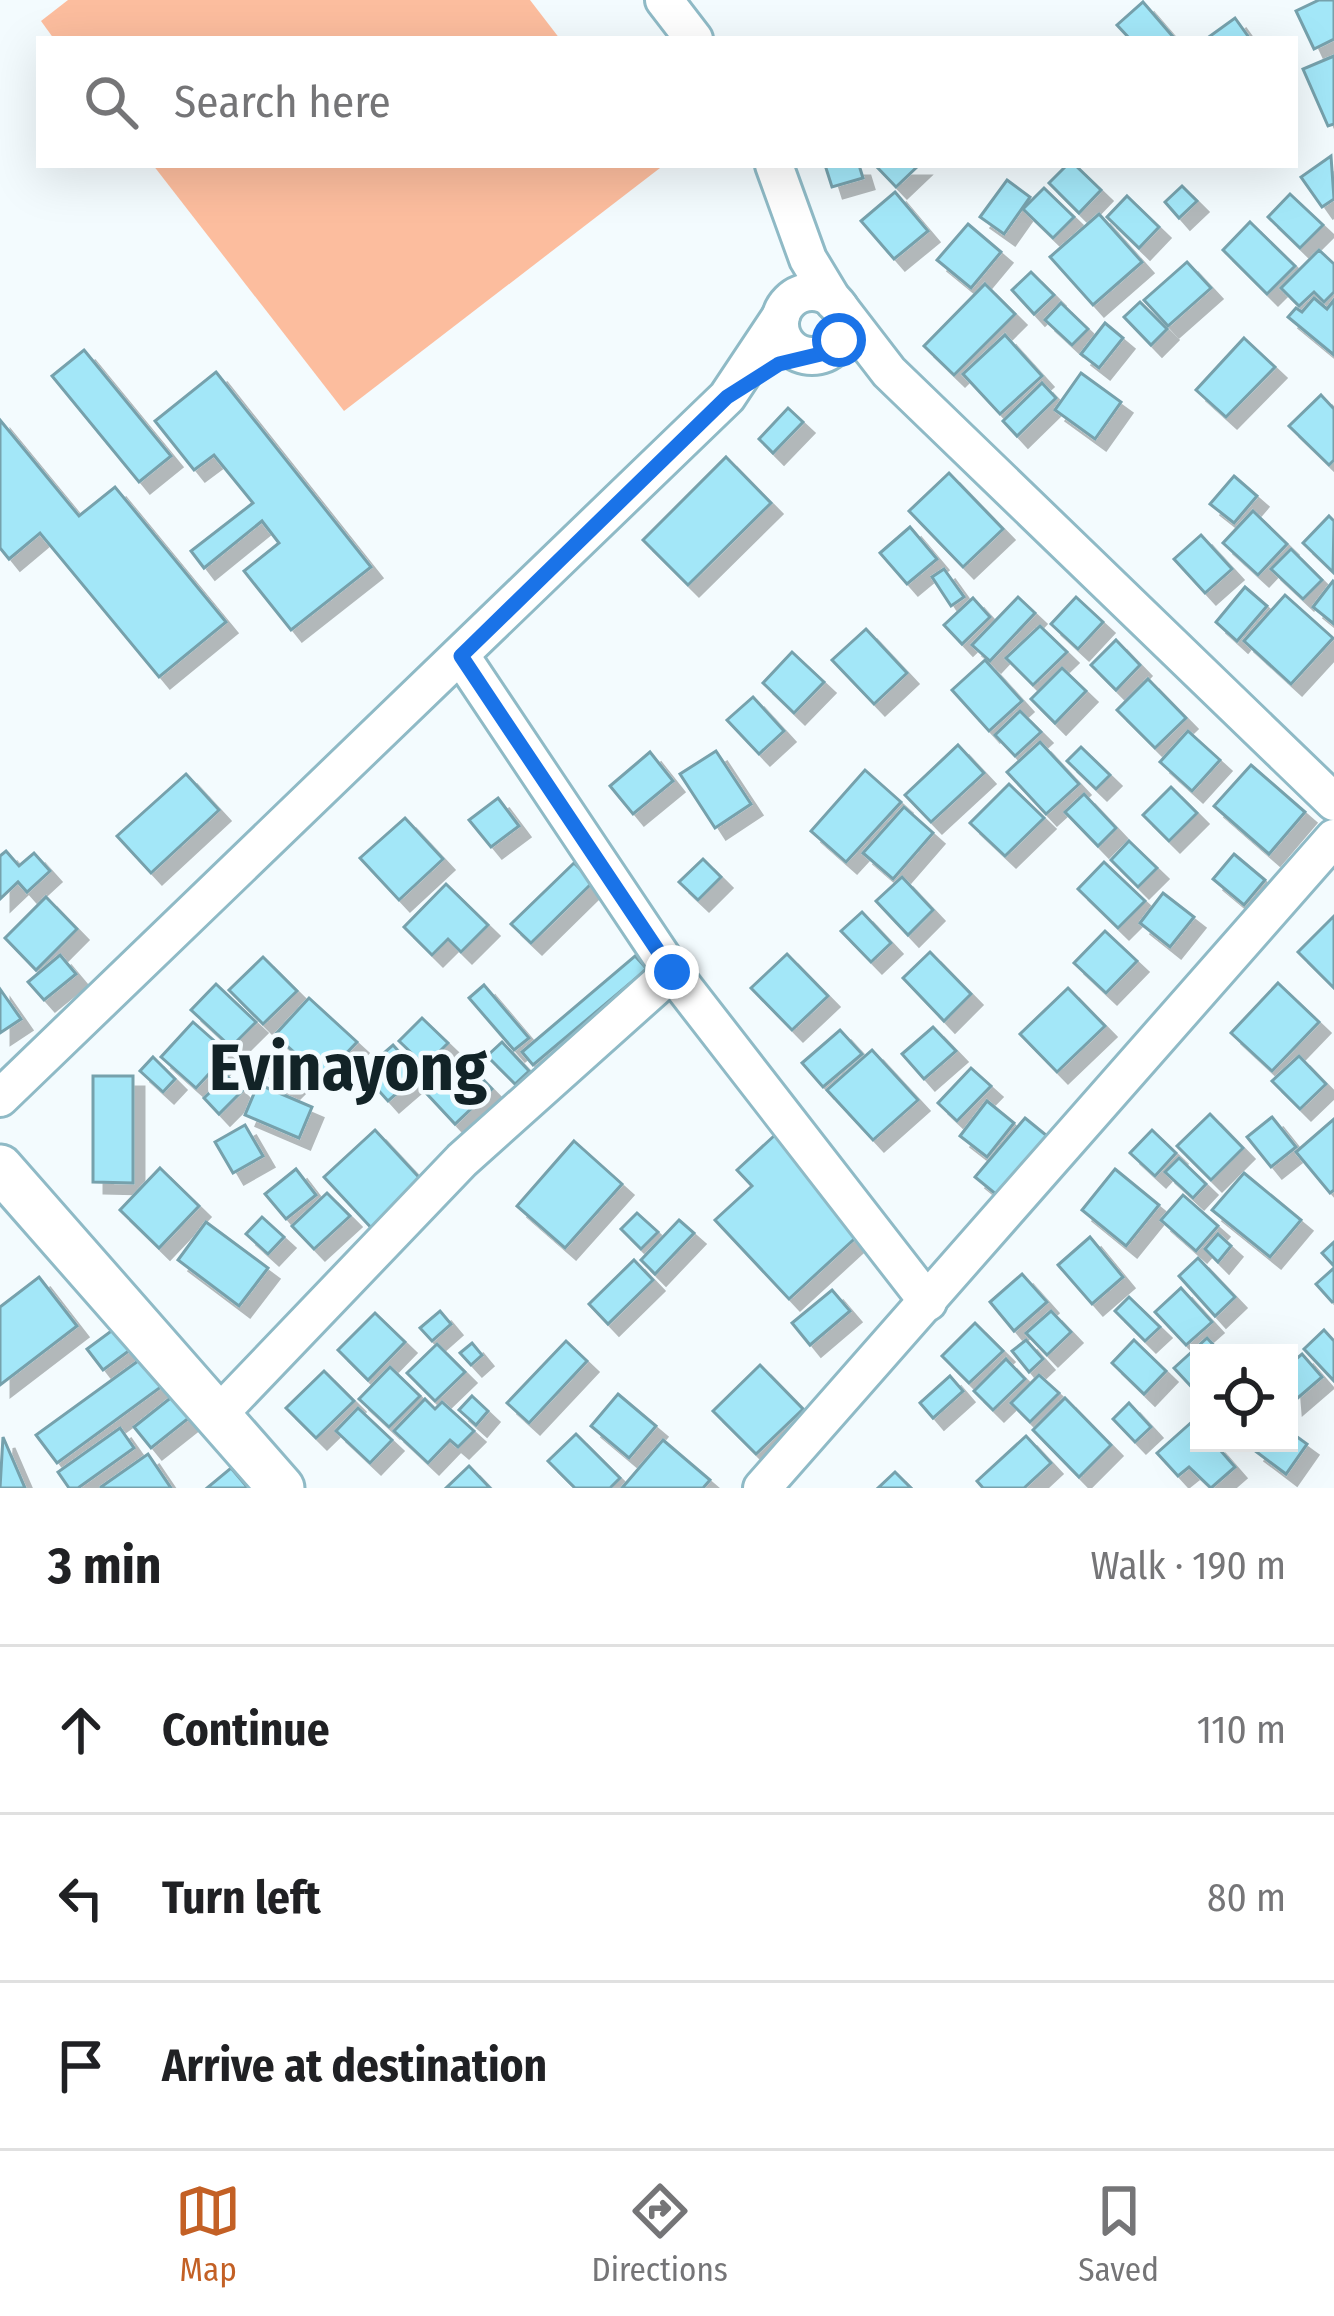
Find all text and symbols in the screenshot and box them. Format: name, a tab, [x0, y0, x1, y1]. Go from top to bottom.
search box	[36, 36, 1298, 168]
icon: search	[78, 69, 144, 135]
text: Search here	[174, 75, 391, 129]
route start	[812, 313, 866, 367]
route end	[645, 945, 699, 999]
district label: Evinayong	[209, 1028, 487, 1107]
map controls	[1190, 1344, 1298, 1452]
button: locate	[1190, 1344, 1298, 1452]
text: 3 min	[48, 1535, 162, 1597]
text: Walk · 190 m	[1091, 1543, 1286, 1589]
icon: ahead	[48, 1697, 114, 1763]
text: Continue	[162, 1703, 330, 1757]
text: 110 m	[1197, 1707, 1286, 1753]
icon: left	[48, 1865, 114, 1931]
text: Turn left	[162, 1871, 321, 1925]
text: 80 m	[1207, 1875, 1286, 1921]
icon: arrive	[48, 2033, 114, 2099]
text: Arrive at destination	[162, 2039, 547, 2093]
tab: Map	[175, 2178, 241, 2290]
tab: Directions	[591, 2178, 728, 2290]
tab: Saved	[1078, 2178, 1159, 2290]

